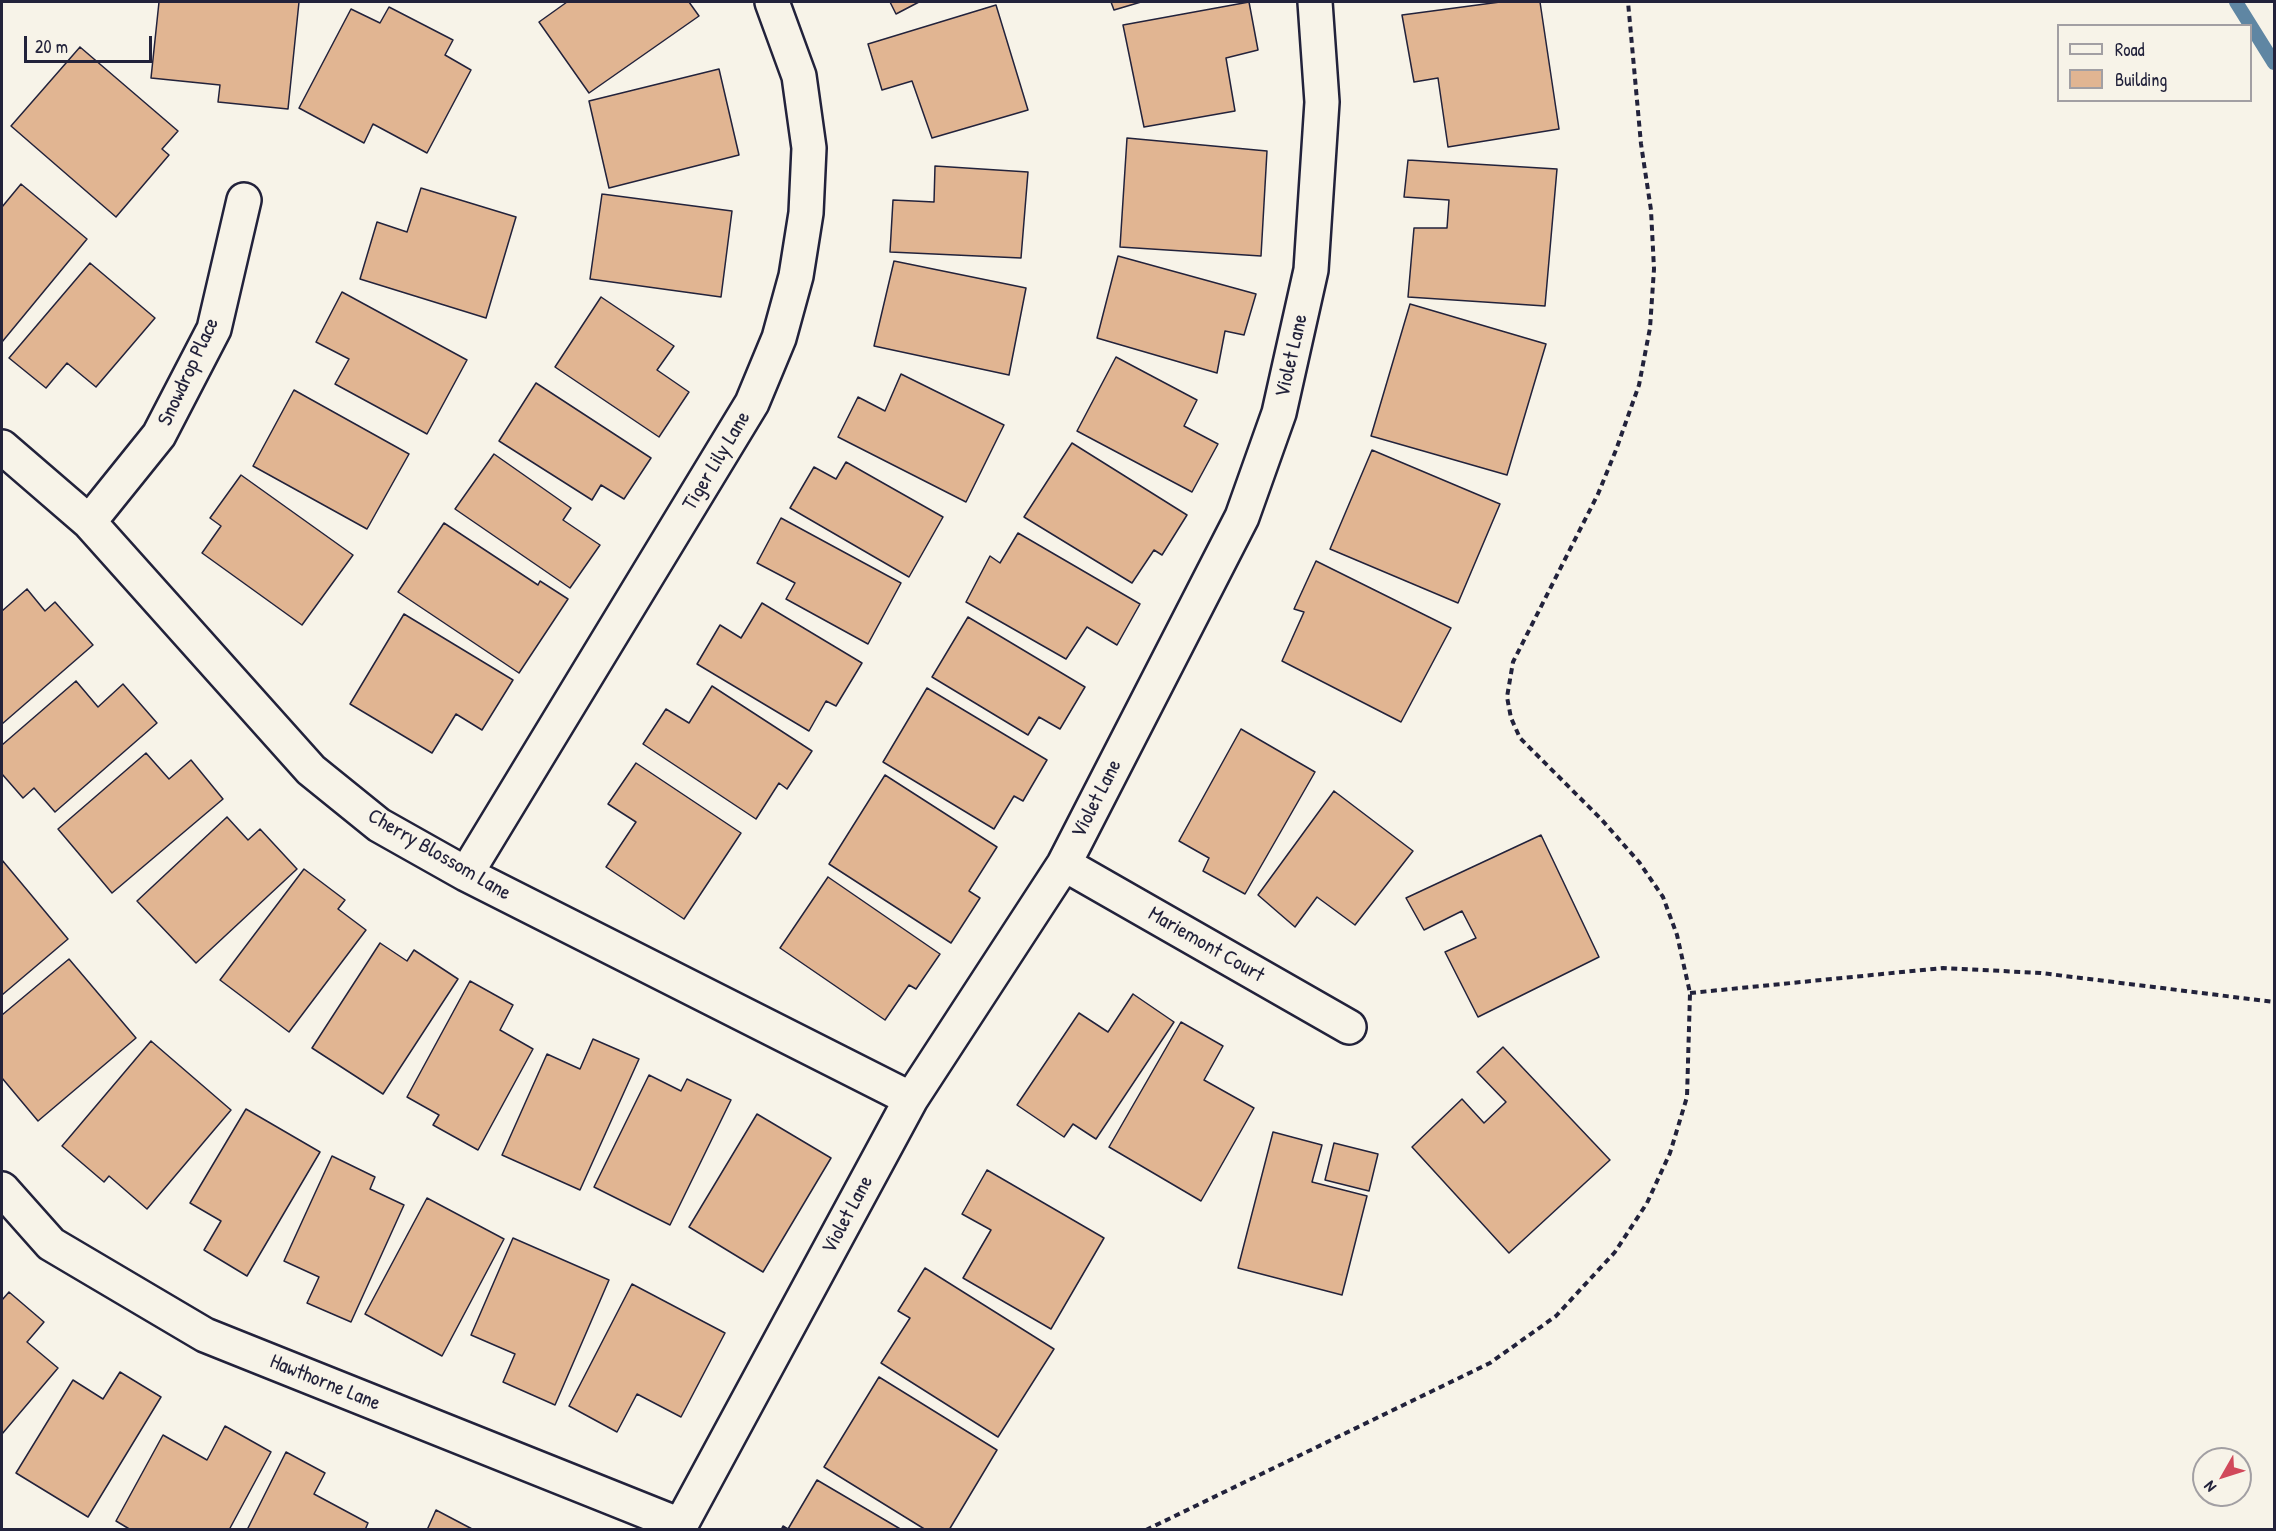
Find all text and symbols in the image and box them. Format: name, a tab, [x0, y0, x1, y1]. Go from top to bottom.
scale bar	[27, 24, 154, 62]
legend	[2057, 24, 2252, 102]
text: 20 m	[35, 34, 68, 59]
text: Road	[2115, 37, 2145, 62]
text: Building	[2115, 67, 2167, 92]
street label: Violet Lane	[1270, 312, 1314, 400]
street label: Snowdrop Place	[153, 314, 225, 430]
street label: Tiger Lily Lane	[678, 407, 756, 515]
street label: Violet Lane	[1067, 755, 1127, 843]
street label: Cherry Blossom Lane	[363, 804, 515, 906]
street label: Mariemont Court	[1143, 902, 1269, 988]
street label: Violet Lane	[817, 1172, 879, 1258]
street label: Hawthorne Lane	[266, 1349, 384, 1417]
north arrow	[2192, 1447, 2252, 1507]
text: N	[2198, 1477, 2221, 1497]

